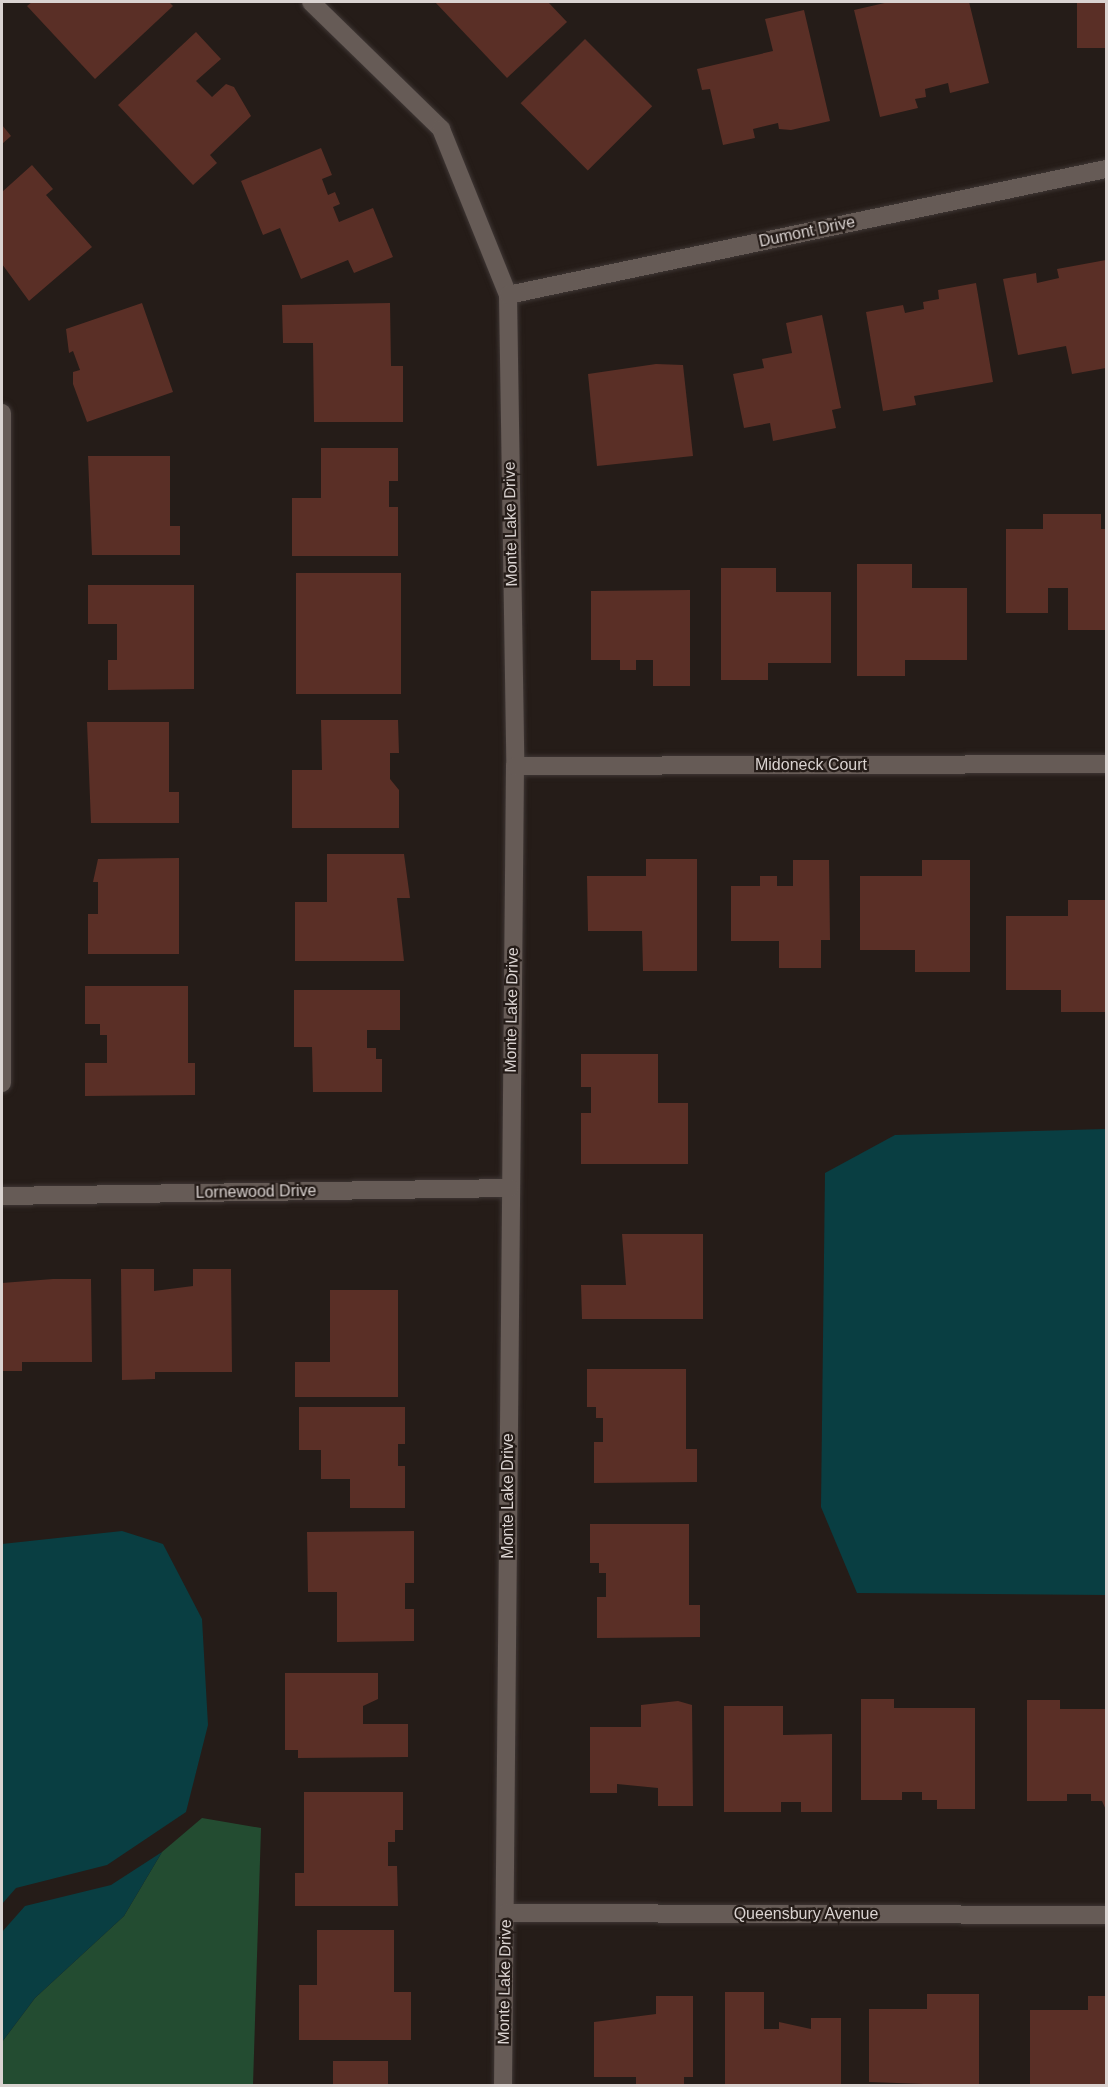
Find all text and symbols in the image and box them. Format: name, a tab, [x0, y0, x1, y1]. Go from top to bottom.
street label: Dumont Drive	[757, 212, 857, 252]
street label: Monte Lake Drive	[500, 461, 522, 587]
street label: Midoneck Court	[755, 755, 867, 775]
street label: Monte Lake Drive	[501, 947, 523, 1073]
street label: Lornewood Drive	[195, 1181, 317, 1203]
street label: Monte Lake Drive	[498, 1433, 518, 1559]
street label: Queensbury Avenue	[733, 1904, 879, 1924]
street label: Monte Lake Drive	[494, 1919, 516, 2045]

